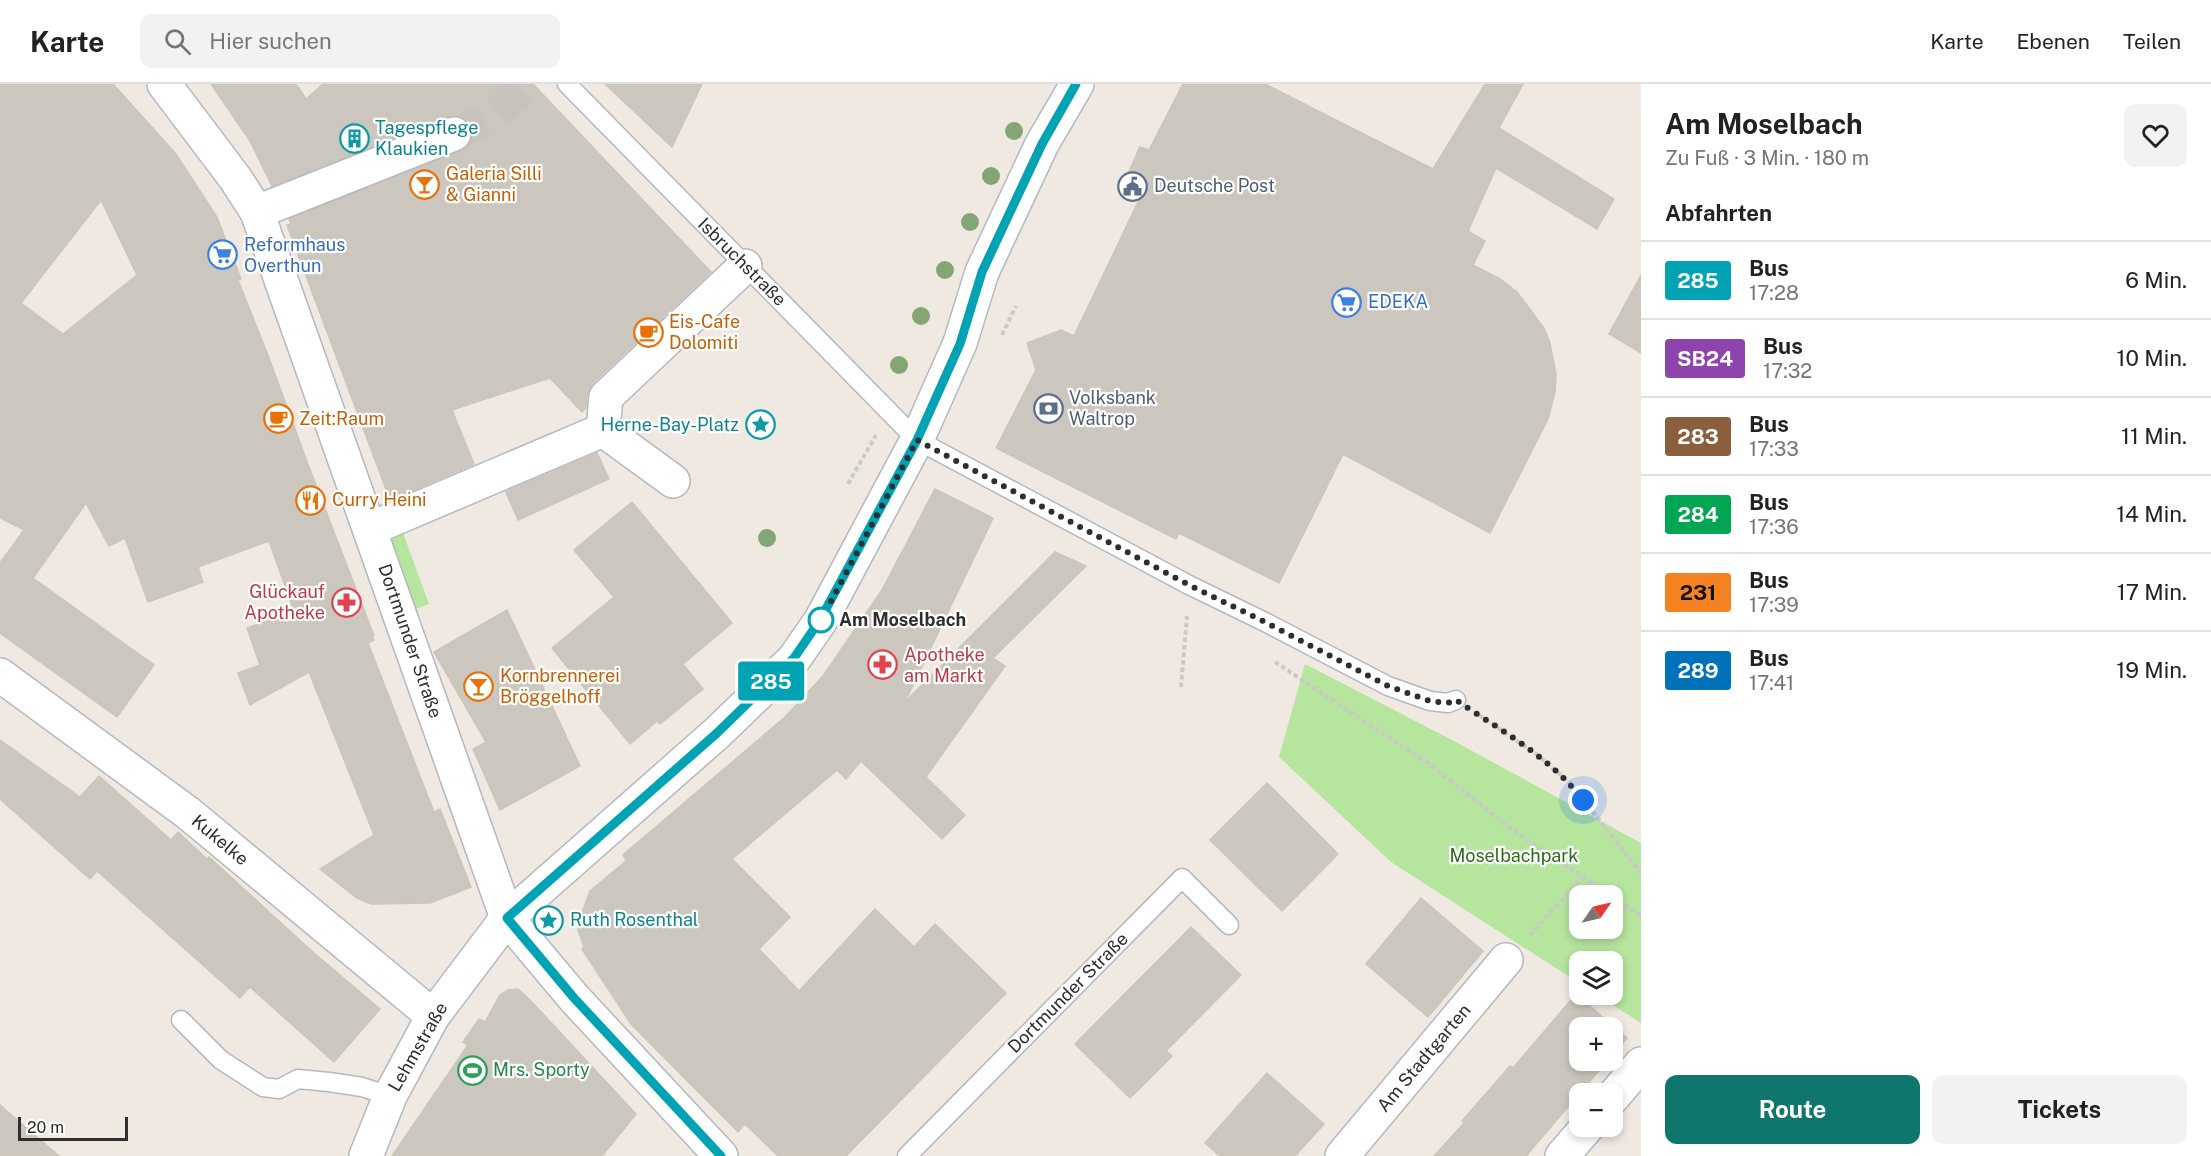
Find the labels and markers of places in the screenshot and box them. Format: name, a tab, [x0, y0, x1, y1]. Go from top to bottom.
place label: Tagespflege Klaukien	[375, 117, 478, 159]
building icon: Tagespflege Klaukien	[338, 122, 370, 154]
place label: Galeria Silli & Gianni	[446, 163, 542, 205]
bar icon: Galeria Silli & Gianni	[409, 168, 441, 200]
public building icon: Deutsche Post	[1117, 170, 1149, 202]
place label: Deutsche Post	[1154, 175, 1275, 196]
place label: Reformhaus Overthun	[244, 234, 345, 276]
supermarket icon: Reformhaus Overthun	[207, 239, 239, 271]
supermarket icon: EDEKA	[1331, 286, 1363, 318]
place label: EDEKA	[1368, 291, 1429, 312]
place label: Eis-Cafe Dolomiti	[669, 311, 740, 353]
cafe icon: Eis-Cafe Dolomiti	[632, 316, 664, 348]
place label: Volksbank Waltrop	[1069, 387, 1156, 429]
bank icon: Volksbank Waltrop	[1032, 392, 1064, 424]
cafe icon: Zeit:Raum	[262, 403, 294, 435]
place label: Zeit:Raum	[299, 408, 384, 429]
place icon: Herne-Bay-Platz	[744, 409, 776, 441]
place label: Herne-Bay-Platz	[600, 414, 739, 435]
restaurant icon: Curry Heini	[295, 484, 327, 516]
place label: Curry Heini	[332, 489, 427, 510]
place label: Glückauf Apotheke	[244, 581, 325, 623]
pharmacy icon: Glückauf Apotheke	[330, 586, 362, 618]
marker: Am Moselbach	[808, 607, 834, 633]
place label: Am Moselbach	[839, 609, 966, 630]
place label: Apotheke am Markt	[904, 644, 985, 686]
pharmacy icon: Apotheke am Markt	[867, 649, 899, 681]
place label: Kornbrennerei Bröggelhoff	[500, 665, 620, 707]
bar icon: Kornbrennerei Bröggelhoff	[463, 670, 495, 702]
place icon: Ruth Rosenthal	[533, 904, 565, 936]
place label: Ruth Rosenthal	[570, 909, 698, 930]
sports icon: Mrs. Sporty	[456, 1054, 488, 1086]
place label: Mrs. Sporty	[493, 1059, 590, 1080]

